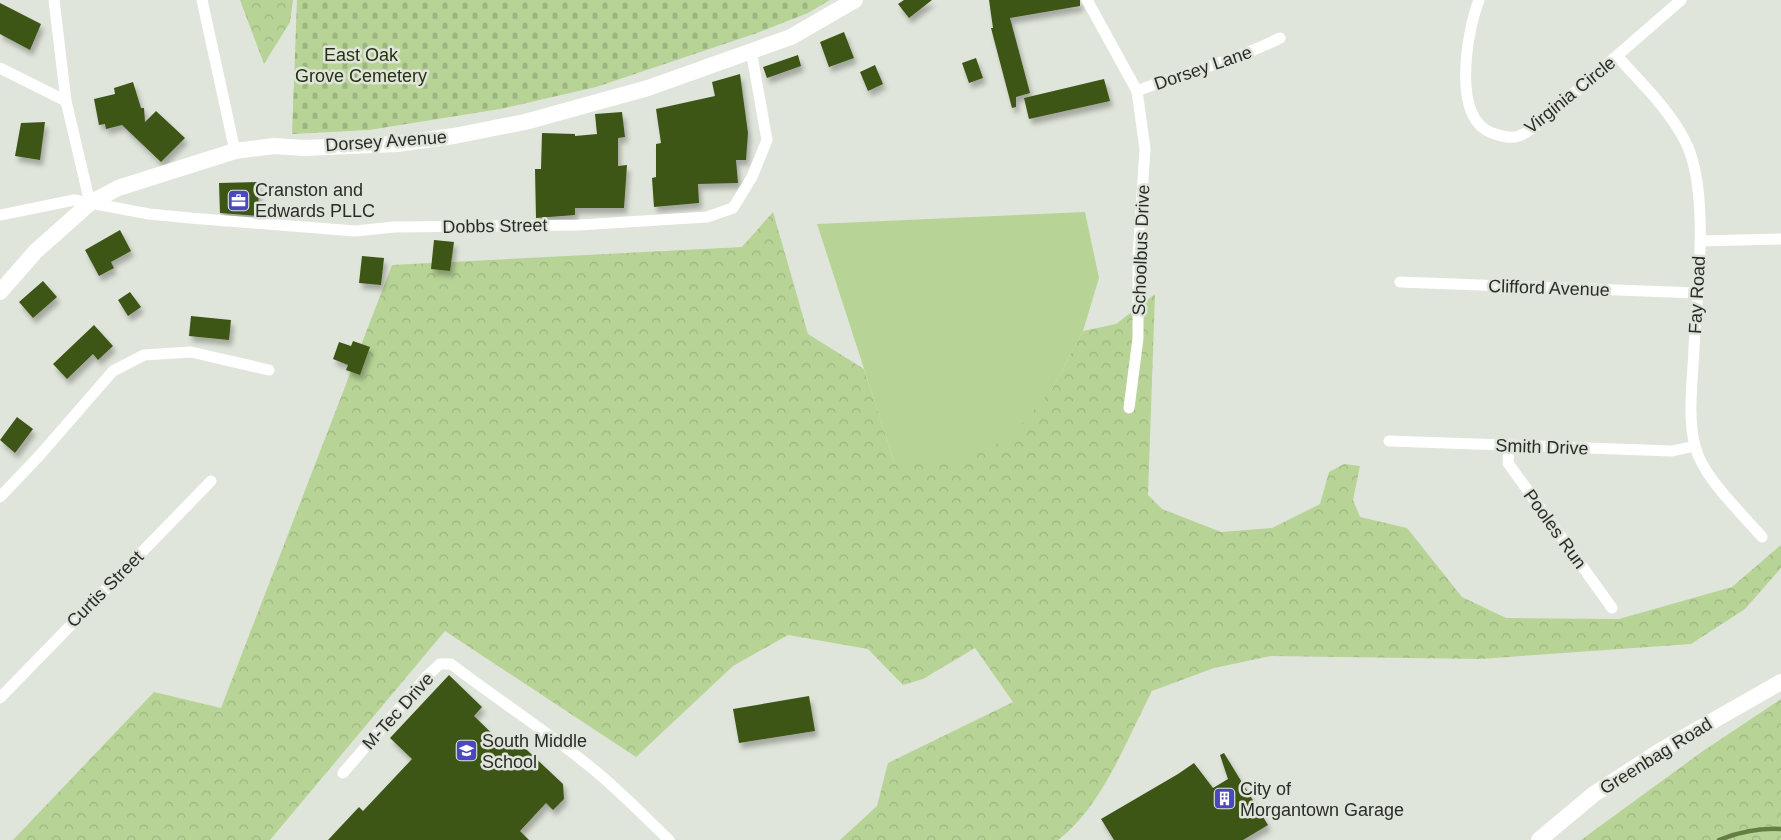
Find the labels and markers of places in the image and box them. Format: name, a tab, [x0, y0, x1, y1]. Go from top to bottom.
place label: Cranston and Edwards PLLC	[255, 180, 375, 221]
office icon: Cranston and Edwards PLLC	[227, 188, 251, 212]
place label: South Middle School	[482, 731, 587, 772]
school or university icon: South Middle School	[454, 739, 478, 763]
place label: City of Morgantown Garage	[1240, 779, 1404, 820]
building icon: City of Morgantown Garage	[1212, 787, 1236, 811]

